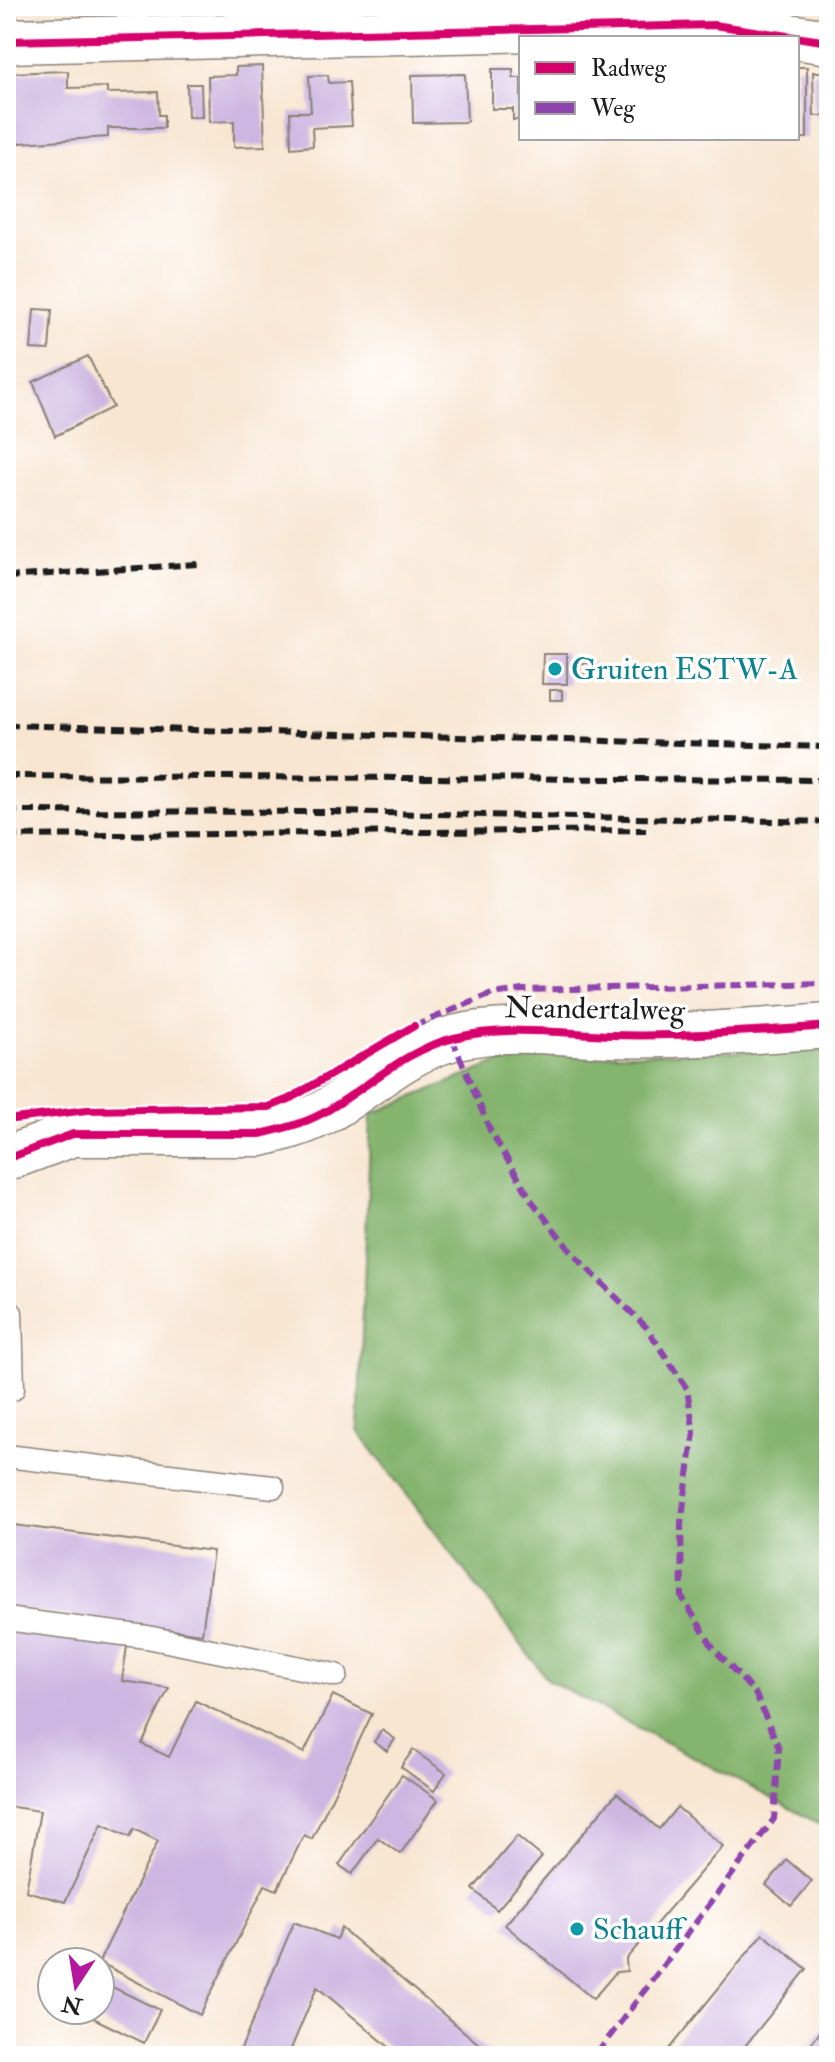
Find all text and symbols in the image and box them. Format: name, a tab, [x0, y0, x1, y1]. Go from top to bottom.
legend	[519, 36, 799, 140]
text: Radweg	[591, 53, 667, 84]
text: Weg	[590, 93, 636, 124]
place label: Gruiten ESTW-A	[571, 651, 798, 688]
marker: Gruiten ESTW-A	[546, 660, 564, 678]
street label: Neandertalweg	[505, 989, 687, 1029]
place label: Schauff	[593, 1911, 687, 1948]
marker: Schauff	[568, 1920, 586, 1938]
north arrow	[36, 1946, 116, 2026]
text: N	[59, 1989, 86, 2021]

